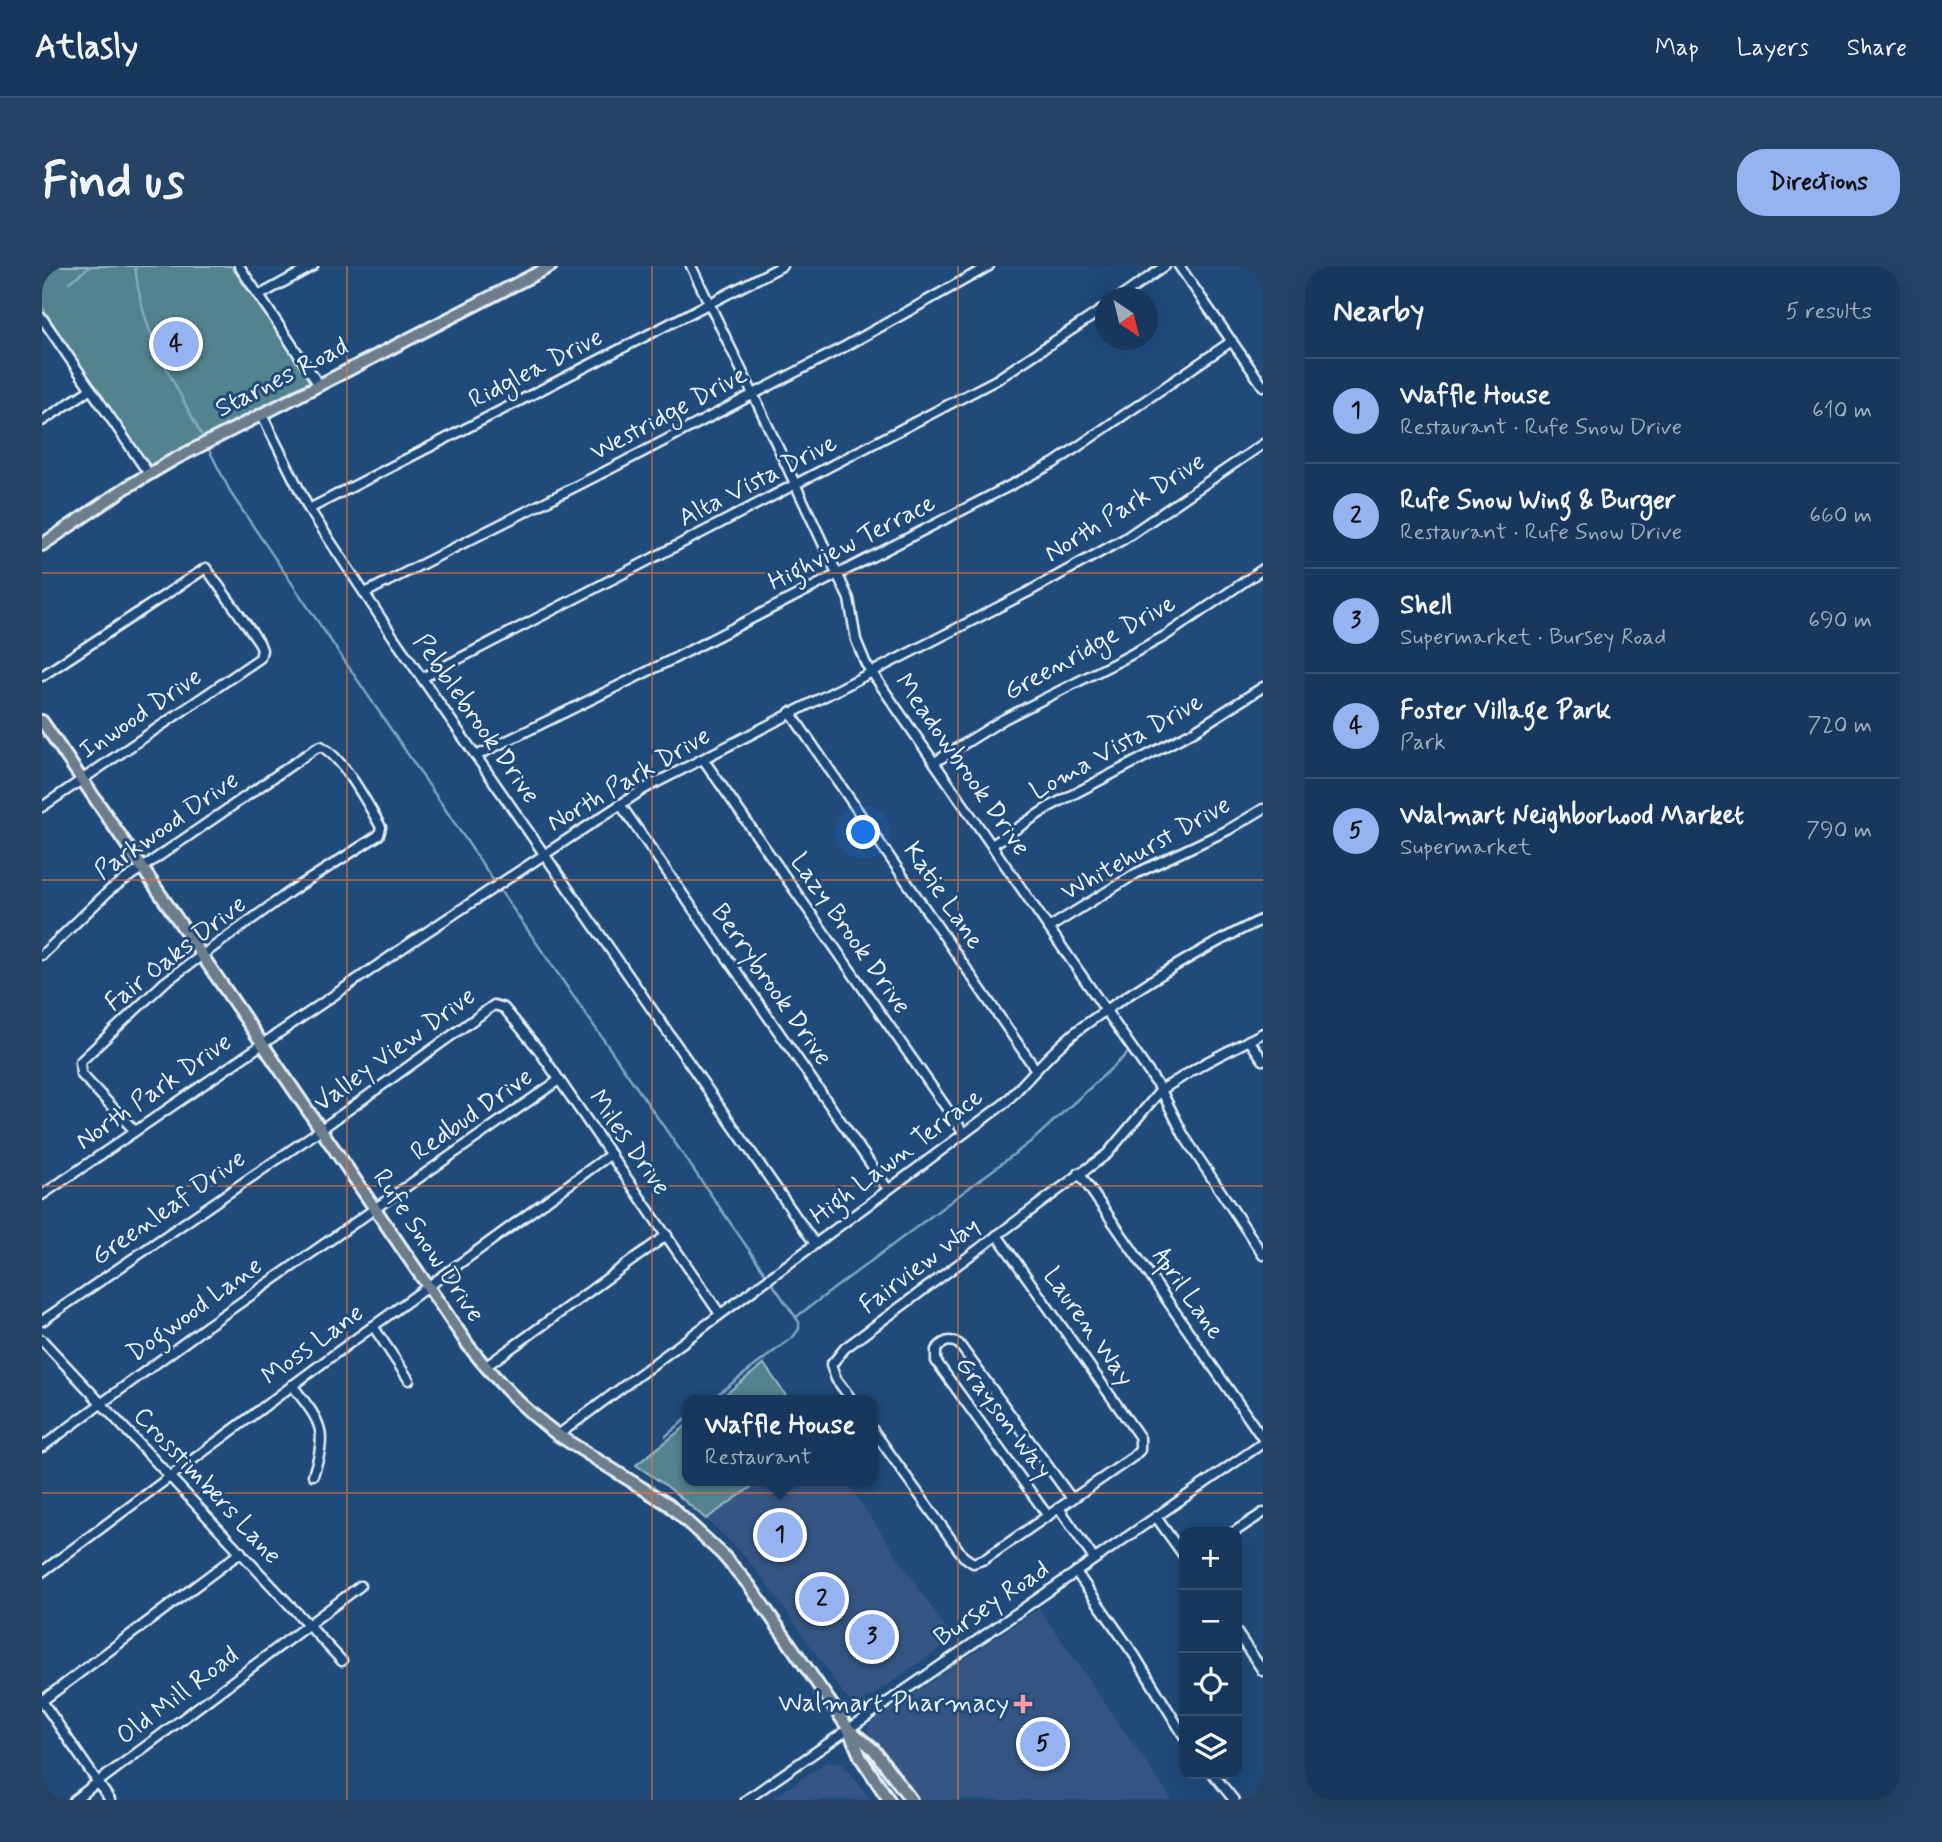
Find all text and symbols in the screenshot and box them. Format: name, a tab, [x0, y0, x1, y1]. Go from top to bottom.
text: Atlasly	[35, 26, 138, 70]
text: Map	[1655, 33, 1699, 64]
text: Layers	[1737, 33, 1809, 64]
text: Share	[1847, 33, 1907, 64]
button: Directions	[1737, 149, 1900, 216]
text: Find us	[42, 150, 185, 215]
north arrow	[1095, 287, 1158, 350]
text: Nearby	[1333, 292, 1424, 331]
text: 5 results	[1786, 297, 1872, 327]
pin: 4	[153, 318, 199, 370]
street label: Ridglea Drive	[463, 321, 610, 419]
street label: Starnes Road	[210, 330, 354, 426]
street label: Westridge Drive	[585, 358, 754, 471]
text: Waffle House	[1400, 379, 1550, 413]
text: 1	[1351, 396, 1361, 426]
text: 610 m	[1812, 396, 1872, 426]
text: Restaurant · Rufe Snow Drive	[1400, 413, 1682, 443]
street label: Alta Vista Drive	[673, 426, 843, 536]
street label: North Park Drive	[1038, 445, 1212, 571]
text: Rufe Snow Wing & Burger	[1400, 484, 1676, 518]
street label: Highview Terrace	[763, 486, 943, 602]
text: 2	[1350, 501, 1362, 531]
text: 660 m	[1809, 501, 1872, 531]
text: Restaurant · Rufe Snow Drive	[1400, 518, 1682, 548]
street label: Greenridge Drive	[998, 587, 1183, 711]
text: Shell	[1400, 589, 1452, 623]
text: 3	[1351, 606, 1361, 636]
text: 690 m	[1808, 606, 1872, 636]
text: Supermarket · Bursey Road	[1400, 623, 1666, 653]
street label: Pebblebrook Drive	[405, 627, 547, 811]
street label: Inwood Drive	[73, 660, 209, 768]
street label: Meadowbrook Drive	[886, 667, 1038, 863]
street label: Loma Vista Drive	[1024, 685, 1210, 809]
text: Foster Village Park	[1400, 694, 1611, 728]
text: 4	[1349, 711, 1363, 741]
text: 720 m	[1808, 711, 1872, 741]
street label: North Park Drive	[541, 719, 717, 841]
text: Park	[1400, 728, 1446, 758]
street label: Parkwood Drive	[88, 764, 246, 888]
street label: Whitehurst Drive	[1055, 788, 1237, 910]
text: Walmart Neighborhood Market	[1400, 799, 1744, 833]
your location	[846, 815, 880, 849]
text: 5	[1349, 816, 1363, 846]
text: 790 m	[1806, 816, 1872, 846]
text: Supermarket	[1400, 833, 1531, 863]
street label: Katie Lane	[895, 836, 991, 956]
street label: Lazy Brook Drive	[782, 847, 918, 1021]
street label: Fair Oaks Drive	[98, 888, 254, 1020]
street label: Berrybrook Drive	[702, 897, 840, 1073]
street label: Valley View Drive	[307, 980, 483, 1120]
street label: North Park Drive	[69, 1026, 239, 1158]
street label: Redbud Drive	[404, 1060, 540, 1170]
street label: High Lawn Terrace	[804, 1081, 992, 1236]
street label: Miles Drive	[580, 1083, 678, 1203]
street label: Greenleaf Drive	[85, 1142, 253, 1274]
street label: Rufe Snow Drive	[364, 1163, 492, 1329]
street label: Fairview Way	[853, 1210, 987, 1322]
street label: April Lane	[1142, 1241, 1232, 1348]
street label: Dogwood Lane	[120, 1249, 271, 1373]
street label: Lauren Way	[1034, 1261, 1142, 1393]
street label: Moss Lane	[255, 1296, 371, 1394]
street label: Grayson Way	[947, 1350, 1059, 1486]
popup	[682, 1395, 878, 1486]
street label: Crosstimbers Lane	[125, 1400, 289, 1572]
text: Waffle House	[705, 1409, 855, 1443]
text: Restaurant	[705, 1443, 812, 1473]
pin: 1	[757, 1509, 803, 1561]
map controls	[1179, 1527, 1242, 1779]
button: +	[1179, 1527, 1242, 1590]
street label: Bursey Road	[928, 1553, 1056, 1655]
pin: 2	[799, 1573, 845, 1625]
button: −	[1179, 1590, 1242, 1653]
pin: 3	[849, 1611, 895, 1663]
street label: Old Mill Road	[110, 1639, 246, 1753]
button: locate	[1179, 1653, 1242, 1716]
place label: Walmart Pharmacy	[778, 1687, 1009, 1721]
marker: Walmart Pharmacy	[1015, 1696, 1031, 1712]
button: layers	[1179, 1716, 1242, 1779]
pin: 5	[1020, 1718, 1066, 1770]

